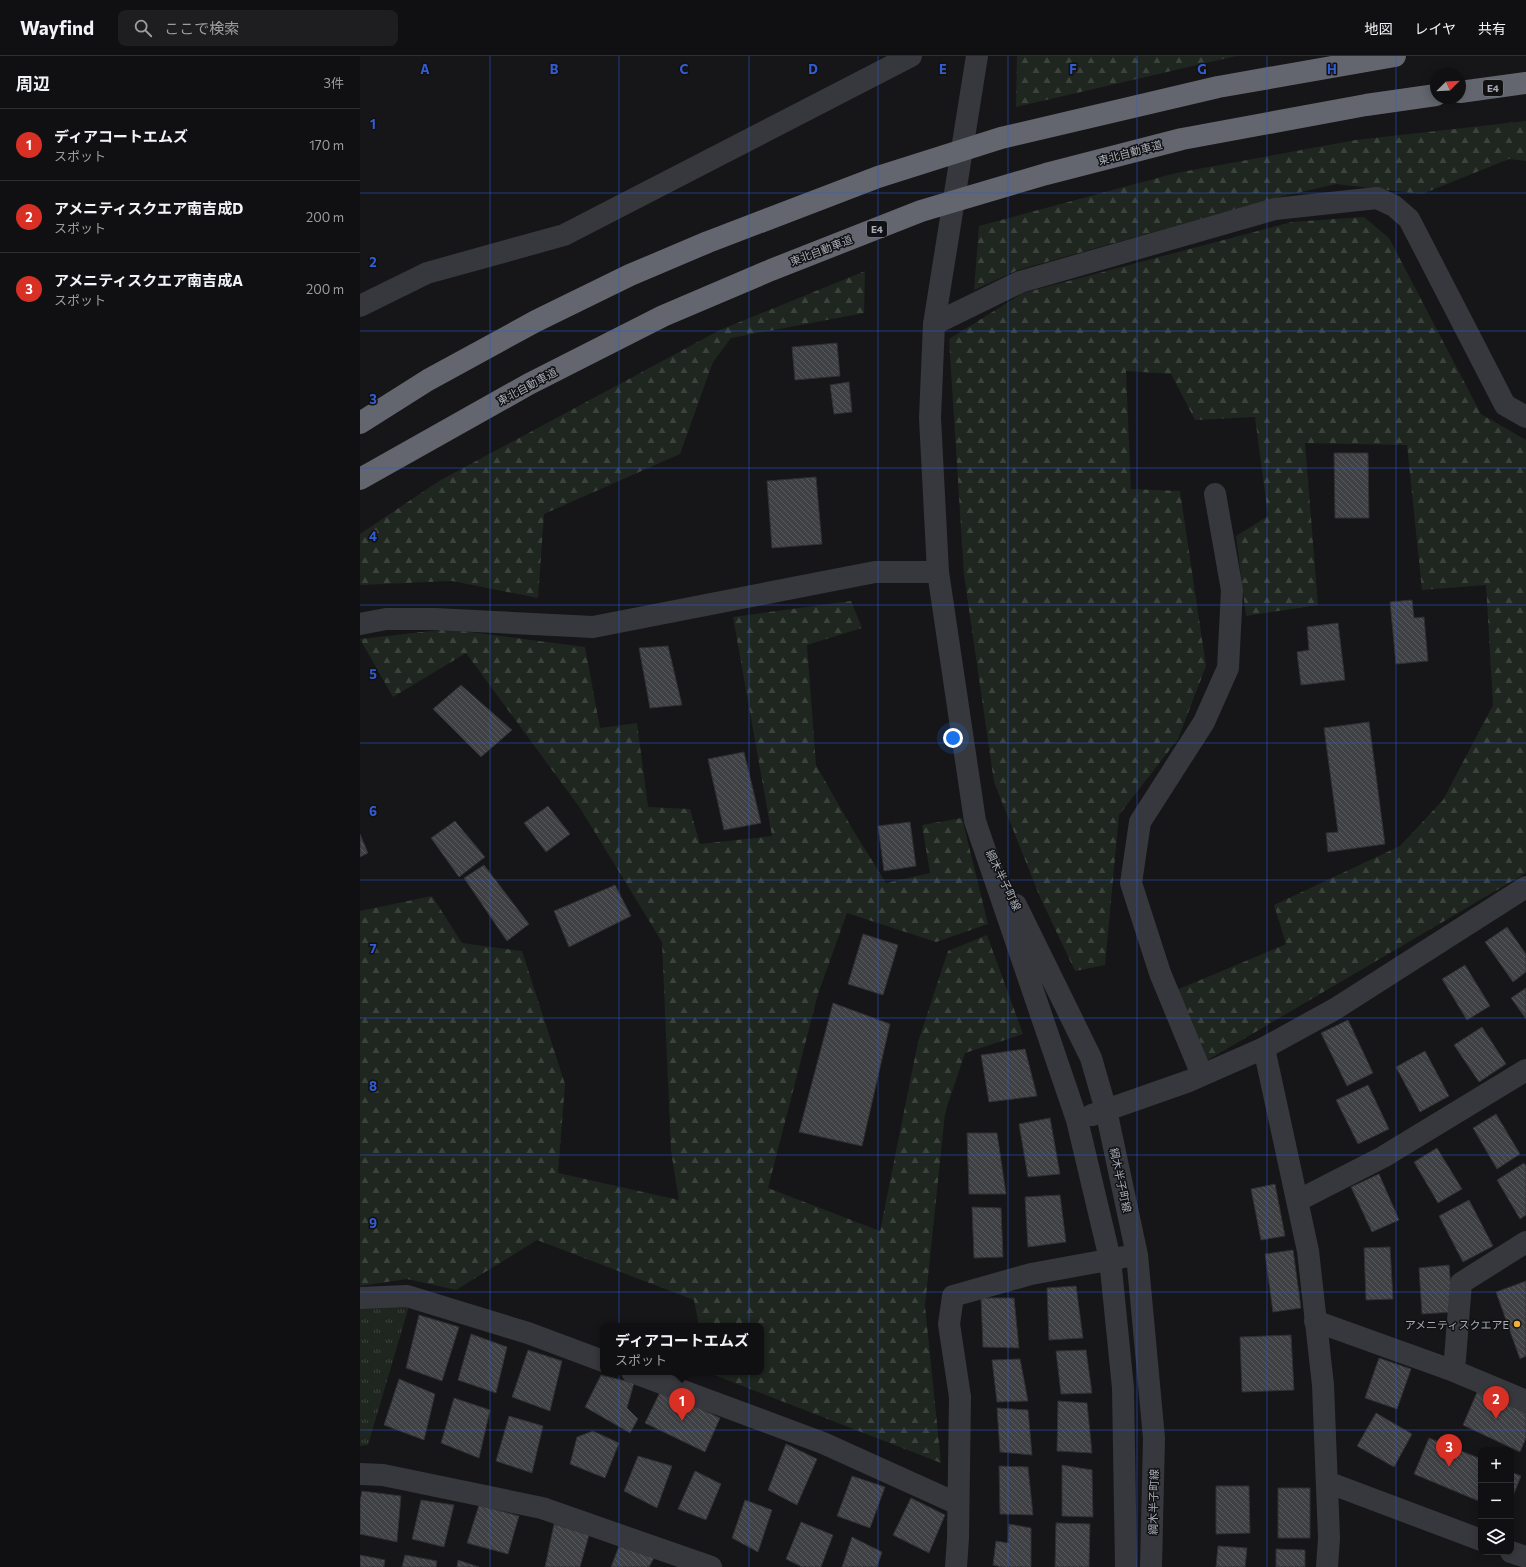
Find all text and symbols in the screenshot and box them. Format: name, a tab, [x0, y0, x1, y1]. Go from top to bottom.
search box	[118, 10, 398, 46]
text: Wayfind	[20, 16, 94, 39]
icon: search	[132, 17, 154, 39]
text: ここで検索	[164, 19, 239, 37]
text: 地図	[1364, 20, 1392, 37]
text: レイヤ	[1414, 20, 1456, 37]
text: 共有	[1478, 20, 1506, 37]
text: A	[420, 61, 430, 77]
text: B	[550, 61, 559, 77]
text: C	[680, 61, 689, 77]
text: D	[808, 61, 818, 77]
text: E	[939, 61, 947, 77]
text: F	[1069, 61, 1077, 77]
text: G	[1197, 61, 1207, 77]
text: H	[1327, 61, 1337, 77]
north arrow	[1430, 68, 1466, 104]
text: 周辺	[16, 73, 50, 94]
text: 3件	[324, 75, 344, 91]
road number: E4	[1483, 80, 1503, 96]
text: 1	[370, 116, 376, 132]
text: ディアコートエムズ	[54, 127, 188, 145]
text: 1	[26, 137, 32, 153]
text: 170 m	[309, 137, 344, 153]
street label: 東北自動車道	[1096, 137, 1164, 167]
text: スポット	[54, 148, 106, 164]
text: アメニティスクエア南吉成D	[54, 199, 243, 217]
text: 2	[25, 209, 33, 225]
text: 200 m	[306, 209, 344, 225]
text: スポット	[54, 220, 106, 236]
road number: E4	[867, 221, 887, 237]
street label: 東北自動車道	[788, 232, 854, 268]
text: 2	[369, 254, 377, 270]
text: アメニティスクエア南吉成A	[54, 271, 243, 289]
text: 3	[25, 281, 33, 297]
text: 200 m	[306, 281, 344, 297]
text: スポット	[54, 292, 106, 308]
street label: 東北自動車道	[495, 365, 559, 407]
text: 3	[369, 391, 377, 407]
text: 4	[369, 528, 377, 544]
text: 5	[369, 666, 377, 682]
your location	[943, 728, 963, 748]
text: 6	[369, 803, 377, 819]
street label: 綱木半子町線	[984, 847, 1024, 913]
text: 7	[369, 940, 377, 956]
text: 8	[369, 1078, 377, 1094]
street label: 綱木半子町線	[1108, 1146, 1134, 1214]
text: 9	[369, 1215, 377, 1231]
place label: アメニティスクエアE	[1405, 1318, 1509, 1331]
marker: アメニティスクエアE	[1512, 1319, 1522, 1329]
popup	[600, 1323, 764, 1375]
text: ディアコートエムズ	[615, 1331, 749, 1349]
text: スポット	[615, 1352, 667, 1368]
pin: 2	[1483, 1386, 1509, 1419]
pin: 1	[669, 1388, 695, 1421]
pin: 3	[1436, 1434, 1462, 1467]
map controls	[1478, 1447, 1514, 1555]
button: +	[1478, 1447, 1514, 1483]
street label: 綱木半子町線	[1146, 1469, 1160, 1535]
button: −	[1478, 1483, 1514, 1519]
button: layers	[1478, 1519, 1514, 1555]

